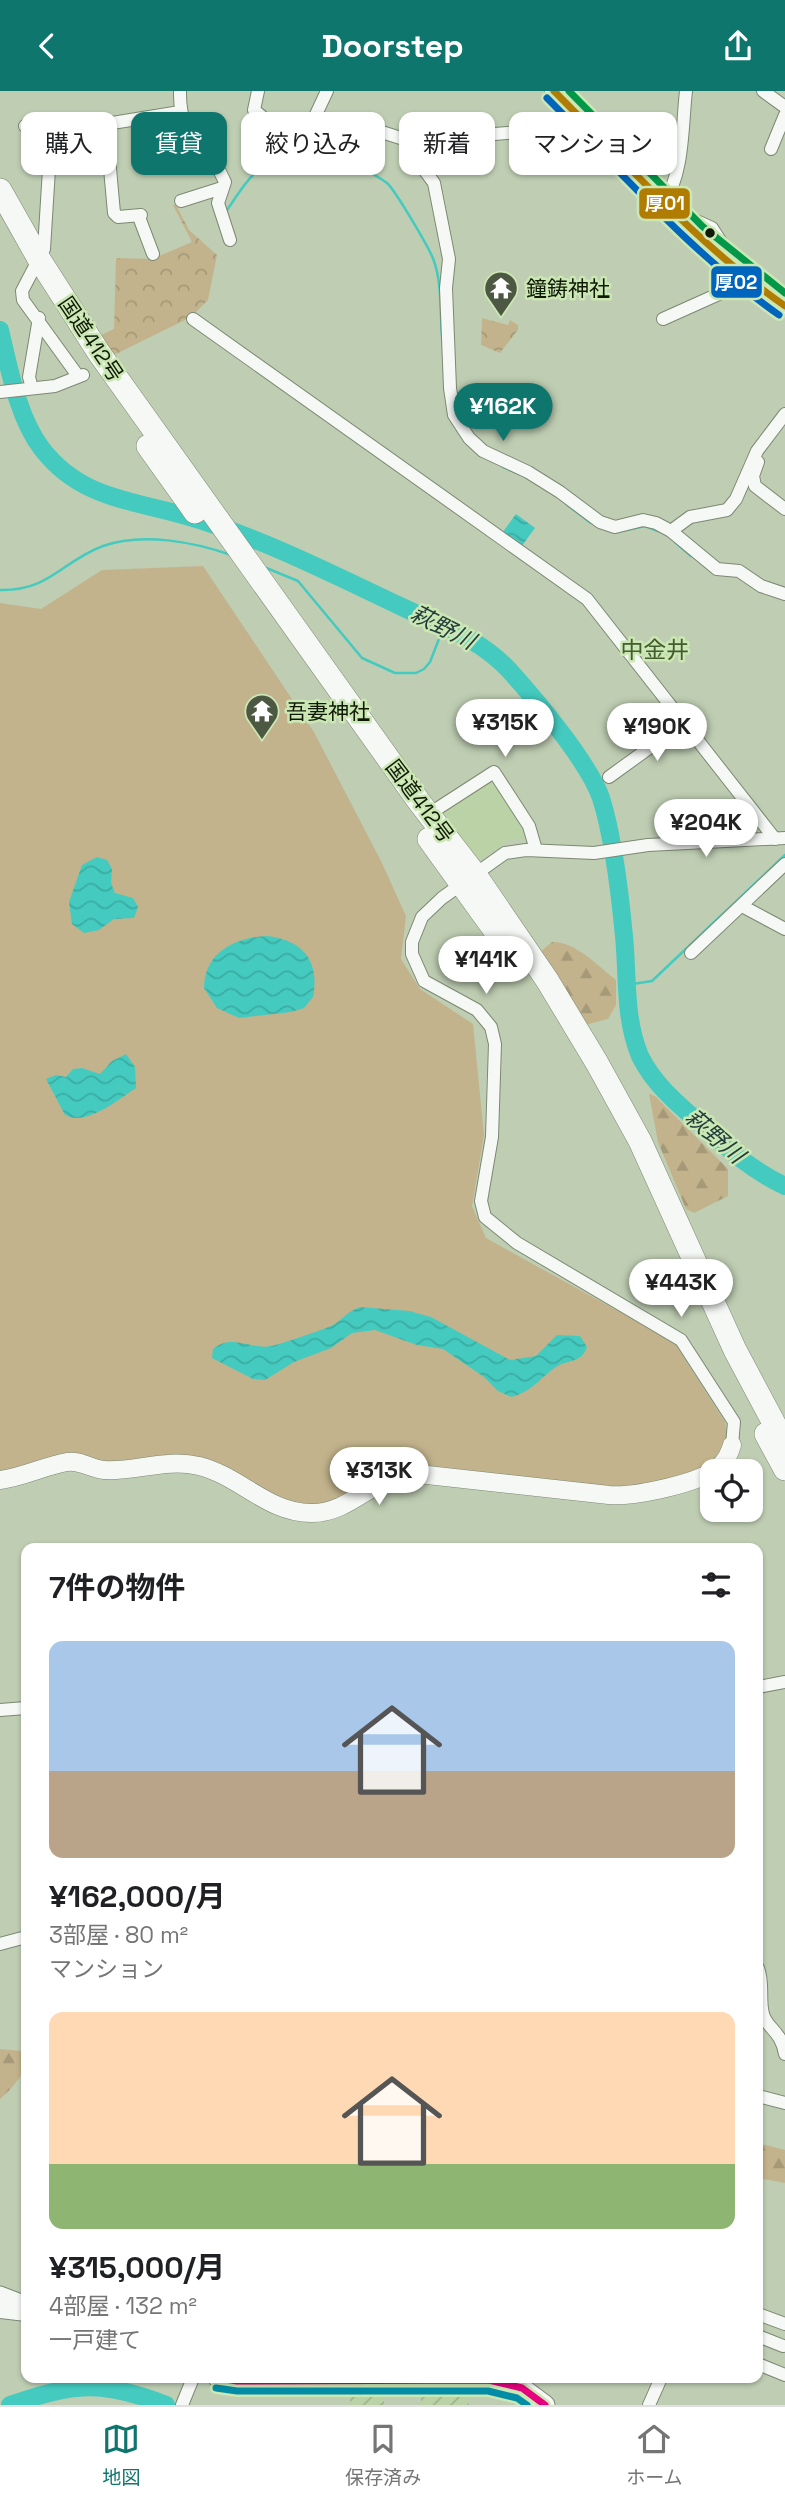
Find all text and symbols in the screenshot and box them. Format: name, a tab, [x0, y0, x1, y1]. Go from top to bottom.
text: Doorstep	[321, 26, 464, 66]
icon: back	[28, 27, 66, 65]
icon: share	[719, 27, 757, 65]
chip: 購入	[21, 112, 117, 175]
chip: 賃貸	[131, 112, 227, 175]
chip: 絞り込み	[241, 112, 385, 175]
chip: 新着	[399, 112, 495, 175]
chip: マンション	[509, 112, 677, 175]
line badge: 厚01	[638, 187, 691, 220]
text: 厚01	[645, 191, 685, 216]
unlabelled marker	[703, 226, 717, 240]
line badge: 厚02	[710, 265, 763, 299]
temple icon: 鐘鋳神社	[482, 269, 520, 318]
text: 厚02	[715, 270, 757, 295]
place label: 鐘鋳神社	[526, 275, 610, 302]
street label: 国道412号	[53, 291, 129, 387]
pin: ¥162K	[454, 383, 552, 443]
text: ¥162K	[470, 391, 536, 421]
water label: 萩野川	[405, 598, 483, 657]
district label: 中金井	[621, 635, 690, 665]
temple icon: 吾妻神社	[243, 692, 281, 741]
place label: 吾妻神社	[286, 698, 370, 725]
pin: ¥315K	[456, 699, 554, 759]
pin: ¥190K	[608, 703, 706, 763]
text: ¥315K	[472, 707, 538, 737]
text: ¥190K	[623, 711, 691, 741]
street label: 国道412号	[380, 754, 460, 848]
pin: ¥204K	[657, 799, 755, 859]
text: ¥204K	[670, 807, 742, 837]
pin: ¥141K	[437, 937, 535, 996]
text: ¥141K	[454, 944, 518, 974]
water label: 萩野川	[679, 1102, 753, 1172]
pin: ¥443K	[632, 1259, 730, 1319]
text: ¥443K	[645, 1267, 717, 1297]
pin: ¥313K	[330, 1447, 428, 1507]
text: ¥313K	[346, 1455, 412, 1485]
map controls	[700, 1459, 763, 1522]
button: locate	[700, 1459, 763, 1522]
icon: filters	[697, 1566, 735, 1604]
text: 7件の物件	[49, 1568, 186, 1607]
icon: home	[329, 1687, 455, 1813]
text: ¥162,000/月	[49, 1877, 226, 1916]
text: 3部屋 · 80 m²	[49, 1920, 188, 1950]
text: マンション	[49, 1954, 164, 1984]
icon: home	[329, 2058, 455, 2184]
text: ¥315,000/月	[49, 2248, 225, 2287]
text: 4部屋 · 132 m²	[49, 2291, 197, 2321]
text: 一戸建て	[49, 2325, 141, 2355]
tab: 地図	[102, 2420, 140, 2490]
tab: 保存済み	[345, 2420, 421, 2490]
tab: ホーム	[626, 2420, 683, 2490]

